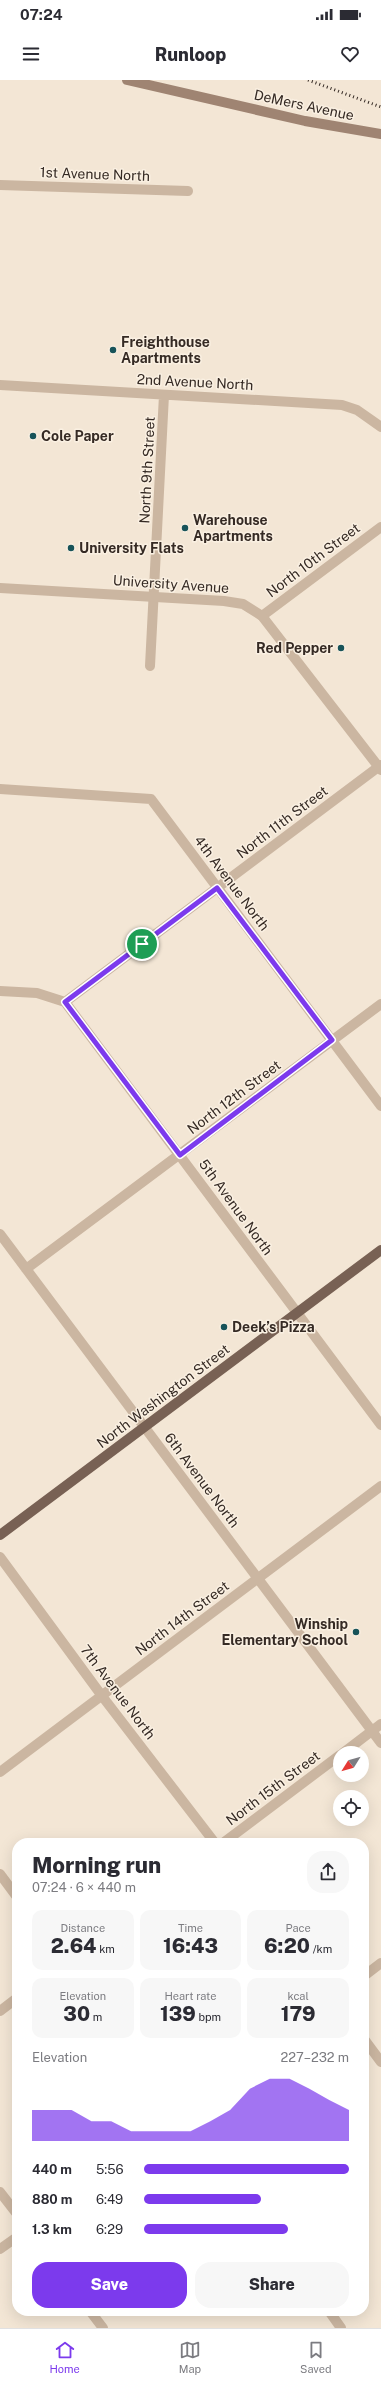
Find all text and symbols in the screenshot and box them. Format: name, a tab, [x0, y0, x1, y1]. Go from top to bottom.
text: 07:24	[20, 6, 63, 23]
icon: menu	[20, 43, 42, 65]
icon: heart	[339, 43, 361, 65]
text: Runloop	[155, 44, 226, 65]
street label: DeMers Avenue	[253, 87, 355, 123]
street label: 1st Avenue North	[40, 164, 150, 184]
place label: Freighthouse Apartments	[121, 334, 210, 366]
marker: Freighthouse Apartments	[108, 345, 118, 355]
street label: 2nd Avenue North	[136, 371, 254, 393]
street label: North 9th Street	[136, 416, 158, 524]
place label: Cole Paper	[41, 428, 114, 444]
marker: Cole Paper	[28, 431, 38, 441]
place label: Warehouse Apartments	[193, 512, 273, 544]
street label: North 10th Street	[263, 520, 363, 600]
marker: Warehouse Apartments	[180, 523, 190, 533]
place label: University Flats	[79, 540, 184, 556]
marker: University Flats	[66, 543, 76, 553]
street label: University Avenue	[112, 572, 230, 596]
place label: Red Pepper	[256, 640, 333, 656]
marker: Red Pepper	[336, 643, 346, 653]
street label: North 11th Street	[233, 783, 331, 861]
street label: 4th Avenue North	[191, 833, 273, 933]
pin	[125, 927, 159, 961]
icon: arrive	[131, 933, 153, 955]
street label: North 12th Street	[184, 1057, 284, 1137]
street label: 5th Avenue North	[196, 1156, 276, 1258]
place label: Deek’s Pizza	[232, 1319, 315, 1335]
marker: Deek’s Pizza	[219, 1322, 229, 1332]
street label: North Washington Street	[94, 1341, 232, 1451]
street label: 6th Avenue North	[161, 1430, 243, 1530]
street label: North 14th Street	[132, 1578, 232, 1658]
place label: Winship Elementary School	[221, 1616, 348, 1648]
marker: Winship Elementary School	[351, 1627, 361, 1637]
street label: 7th Avenue North	[77, 1642, 159, 1742]
north arrow	[333, 1746, 369, 1782]
map controls	[333, 1746, 369, 1826]
street label: North 15th Street	[223, 1748, 323, 1828]
button: locate	[333, 1790, 369, 1826]
button: share	[307, 1851, 349, 1893]
text: Morning run	[32, 1852, 161, 1878]
text: 07:24 · 6 × 440 m	[32, 1880, 136, 1895]
text: Distance	[61, 1922, 105, 1934]
text: Time	[178, 1922, 203, 1934]
text: Pace	[286, 1922, 311, 1934]
text: 2.64	[51, 1934, 96, 1958]
text: 16:43	[163, 1934, 218, 1958]
text: 6:20	[264, 1934, 310, 1958]
text: km	[96, 1943, 115, 1955]
text: /km	[310, 1943, 332, 1955]
text: Elevation	[59, 1990, 106, 2002]
text: Heart rate	[164, 1990, 216, 2002]
text: kcal	[288, 1990, 309, 2002]
text: 30	[63, 2002, 90, 2026]
text: 139	[160, 2002, 196, 2026]
text: 179	[281, 2002, 316, 2026]
text: m	[90, 2011, 102, 2023]
text: bpm	[196, 2011, 221, 2023]
text: Elevation	[32, 2050, 87, 2065]
text: 227–232 m	[280, 2050, 349, 2065]
text: 440 m	[32, 2162, 72, 2177]
text: 5:56	[96, 2162, 124, 2177]
text: 880 m	[32, 2192, 72, 2207]
text: 6:49	[96, 2192, 123, 2207]
text: 1.3 km	[32, 2222, 72, 2237]
text: 6:29	[96, 2222, 123, 2237]
button: Save	[32, 2262, 187, 2308]
button: Share	[195, 2262, 349, 2308]
tab: Home	[49, 2339, 80, 2375]
tab: Map	[179, 2339, 201, 2375]
tab: Saved	[300, 2339, 332, 2375]

